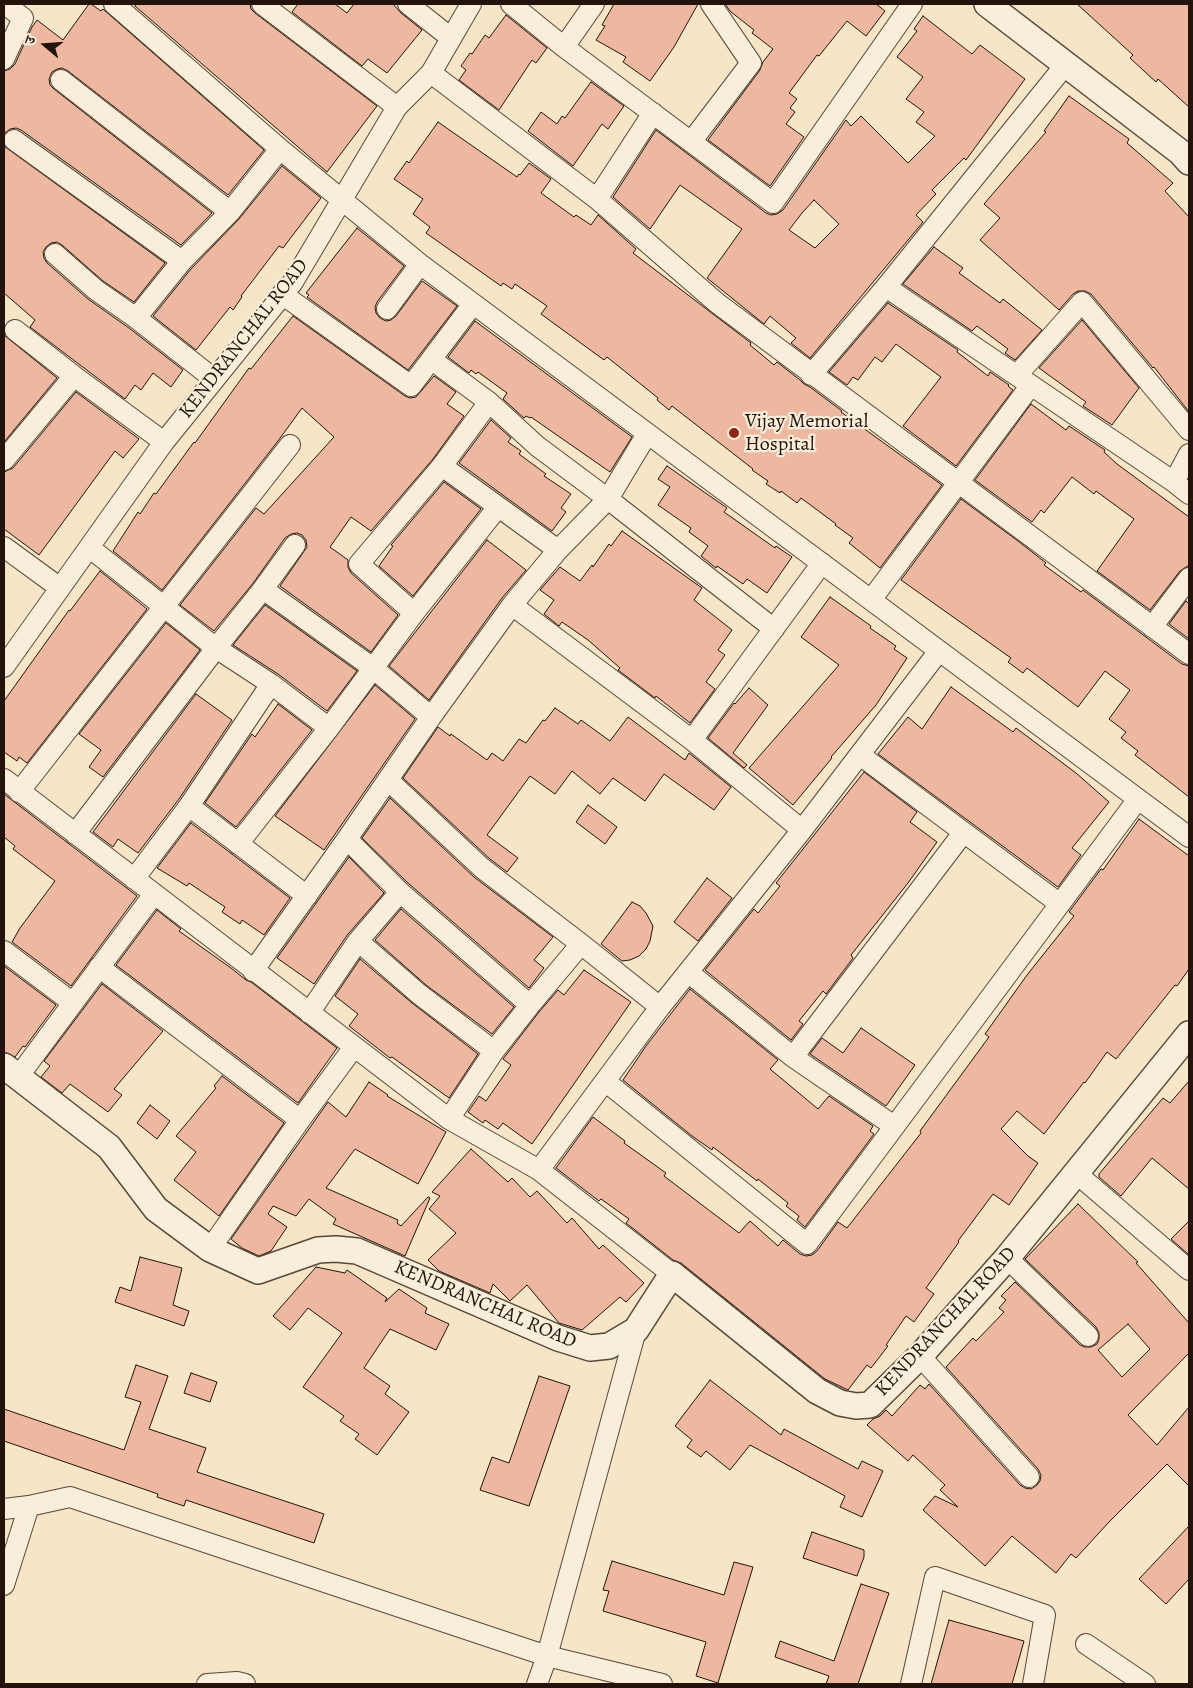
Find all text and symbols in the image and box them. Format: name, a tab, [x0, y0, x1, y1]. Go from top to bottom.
north arrow	[20, 20, 70, 70]
text: उ	[20, 34, 40, 47]
street label: KENDRANCHAL ROAD	[174, 255, 314, 423]
place label: Vijay Memorial Hospital	[745, 410, 868, 457]
marker: Vijay Memorial Hospital	[727, 426, 741, 440]
street label: KENDRANCHAL ROAD	[870, 1242, 1022, 1402]
street label: KENDRANCHAL ROAD	[390, 1256, 580, 1354]

